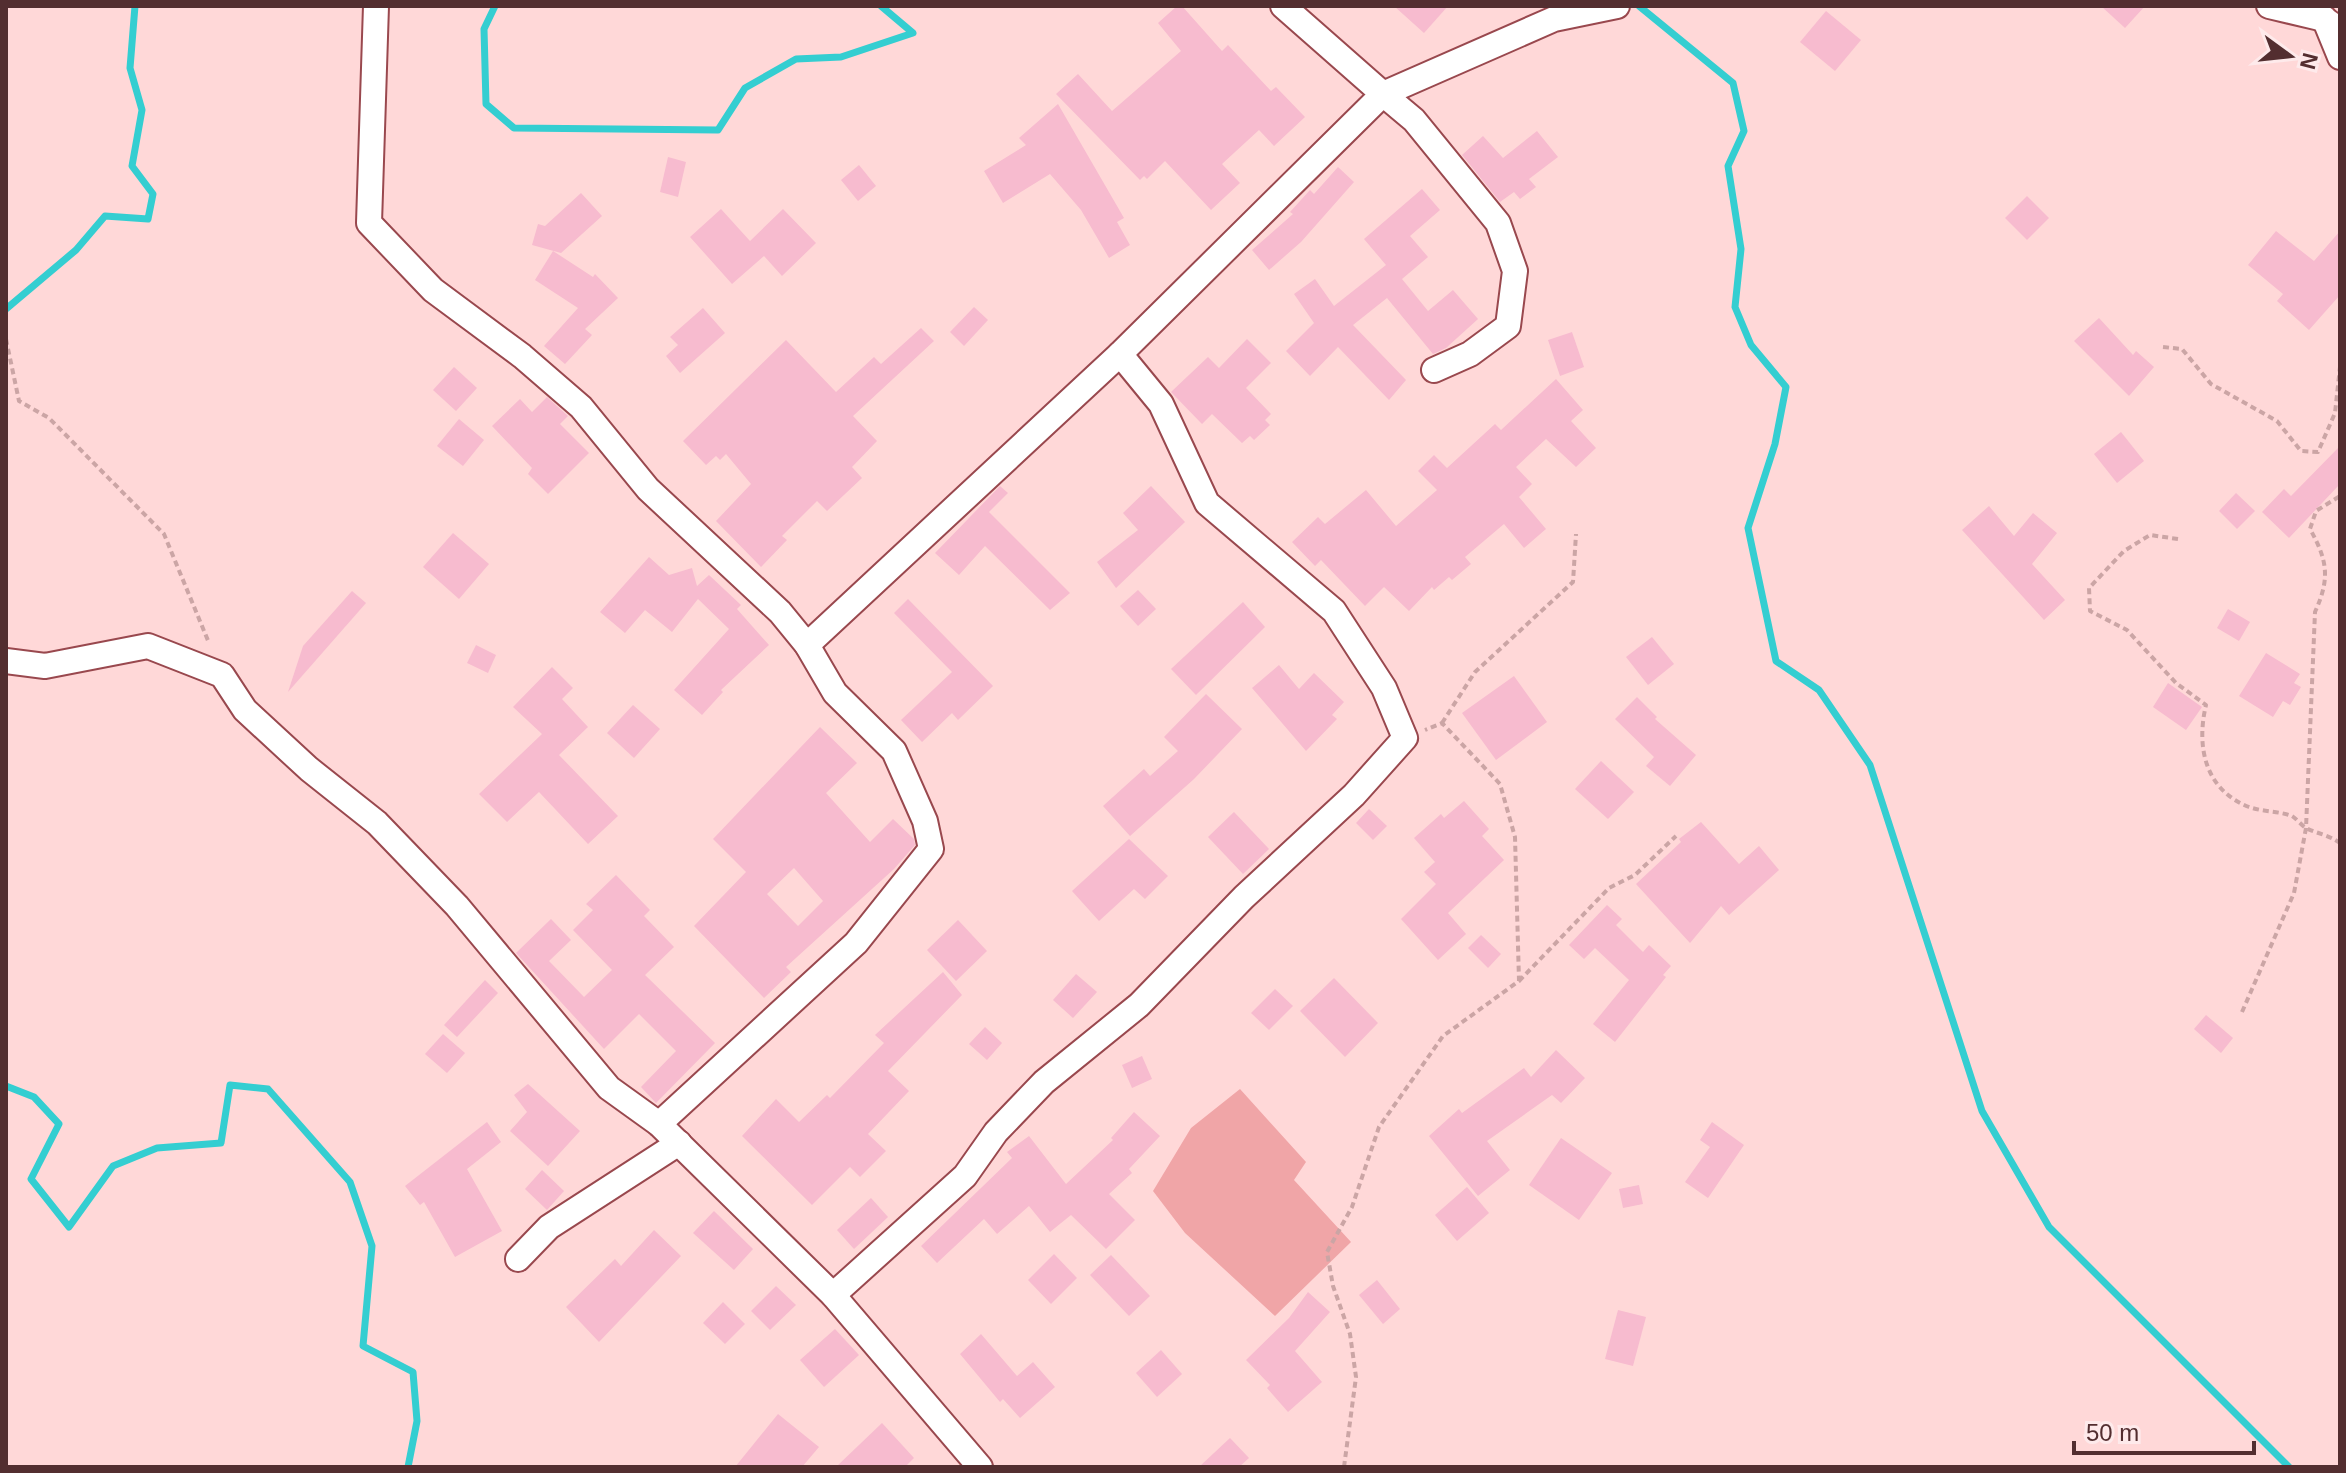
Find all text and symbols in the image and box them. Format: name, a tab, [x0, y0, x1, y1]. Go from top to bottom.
north arrow	[2250, 16, 2330, 96]
text: N	[2295, 50, 2323, 72]
scale bar	[2074, 1405, 2254, 1455]
text: 50 m	[2086, 1419, 2139, 1446]

